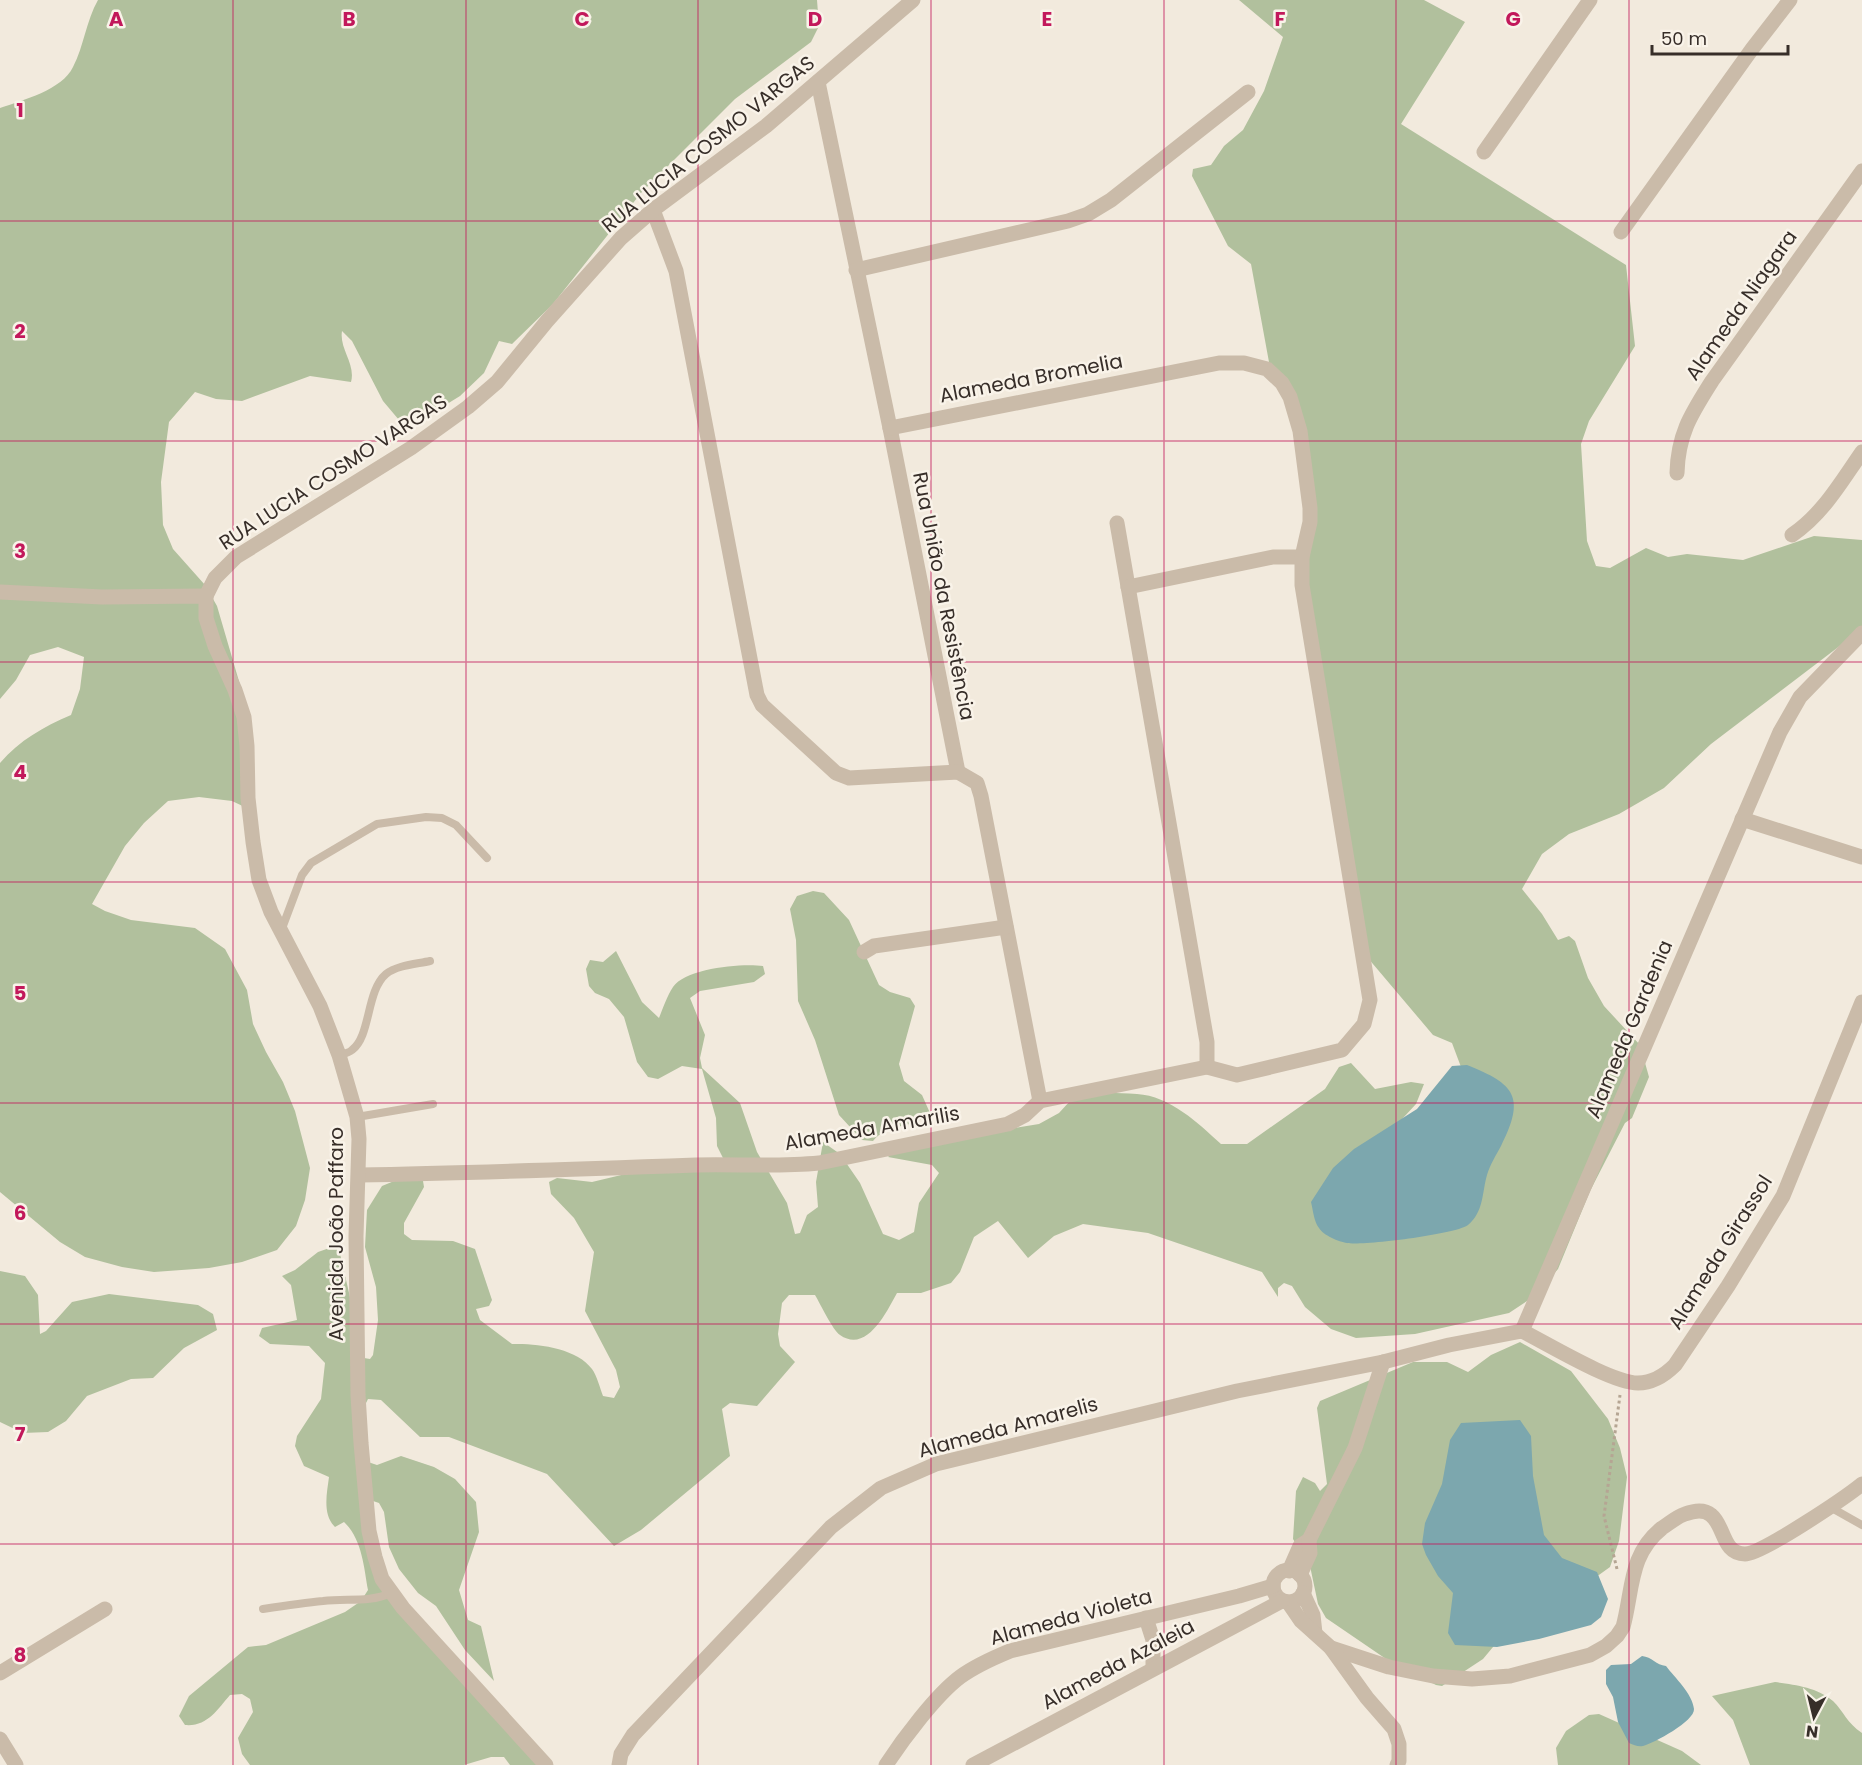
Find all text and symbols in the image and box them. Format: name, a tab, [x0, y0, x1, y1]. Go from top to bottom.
text: A	[109, 5, 124, 33]
text: B	[342, 5, 356, 33]
text: C	[574, 5, 590, 33]
text: D	[808, 5, 822, 33]
text: E	[1042, 5, 1052, 33]
text: F	[1275, 5, 1286, 33]
text: G	[1505, 5, 1521, 33]
scale bar	[1652, 18, 1788, 56]
text: 50 m	[1661, 26, 1707, 51]
street label: RUA LUCIA COSMO VARGAS	[595, 49, 821, 239]
text: 1	[16, 96, 24, 124]
street label: Alameda Niagara	[1679, 224, 1803, 386]
text: 2	[14, 317, 26, 345]
street label: Alameda Bromelia	[937, 346, 1125, 410]
street label: RUA LUCIA COSMO VARGAS	[213, 388, 453, 556]
street label: Rua União da Resistência	[906, 469, 982, 723]
text: 3	[14, 537, 26, 565]
text: 4	[13, 758, 27, 786]
street label: Alameda Gardenia	[1579, 936, 1679, 1122]
text: 5	[14, 979, 27, 1007]
street label: Alameda Amarilis	[782, 1099, 962, 1157]
street label: Avenida João Paffaro	[322, 1127, 350, 1341]
street label: Alameda Girassol	[1661, 1169, 1779, 1335]
text: 6	[14, 1199, 26, 1227]
street label: Alameda Amarelis	[915, 1390, 1101, 1464]
text: 7	[15, 1420, 26, 1448]
street label: Alameda Violeta	[987, 1582, 1155, 1652]
street label: Alameda Azaleia	[1037, 1612, 1199, 1716]
text: 8	[14, 1641, 26, 1669]
north arrow	[1784, 1687, 1844, 1747]
text: N	[1805, 1719, 1820, 1744]

